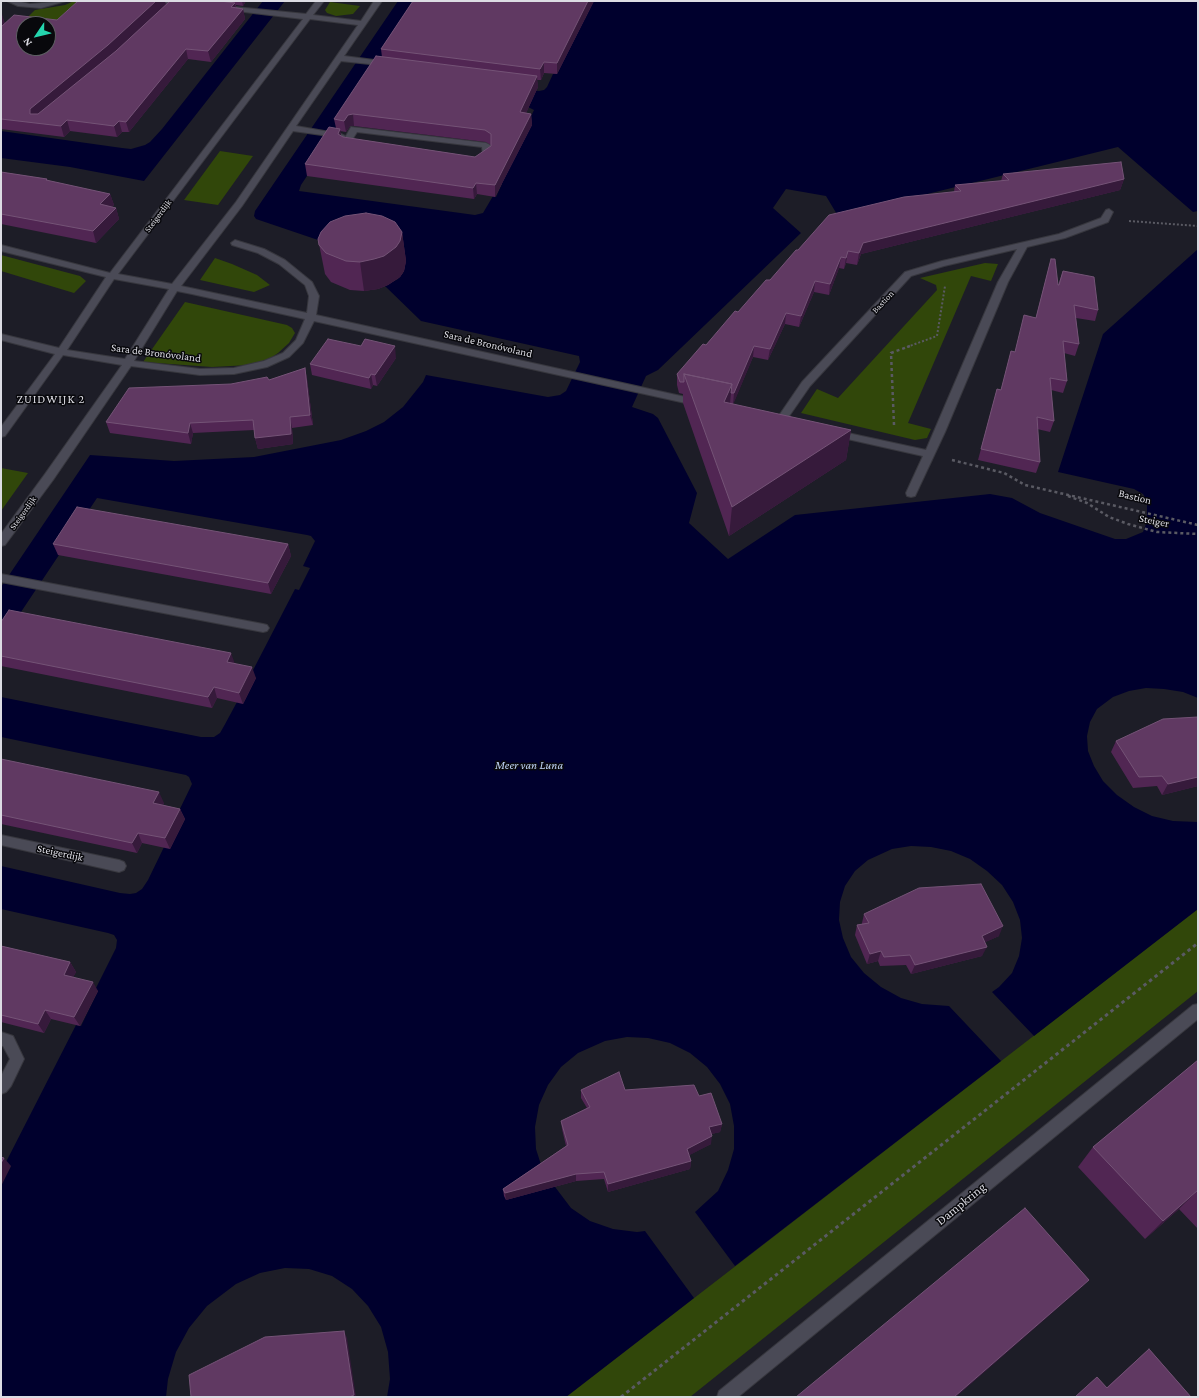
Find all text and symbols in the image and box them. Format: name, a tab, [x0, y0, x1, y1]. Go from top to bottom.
north arrow	[16, 16, 56, 56]
text: N	[20, 36, 34, 49]
street label: Steigerdijk	[142, 197, 174, 235]
street label: Bastion	[870, 288, 896, 316]
street label: Sara de Bronóvoland	[442, 327, 534, 361]
street label: Sara de Bronóvoland	[110, 341, 202, 365]
district label: ZUIDWIJK 2	[17, 392, 85, 406]
street label: Bastion	[1117, 487, 1153, 507]
street label: Steigerdijk	[7, 494, 39, 532]
street label: Steiger	[1138, 512, 1170, 530]
water label: Meer van Luna	[495, 758, 563, 772]
street label: Steigerdijk	[36, 842, 84, 864]
street label: Dampkring	[933, 1179, 989, 1229]

